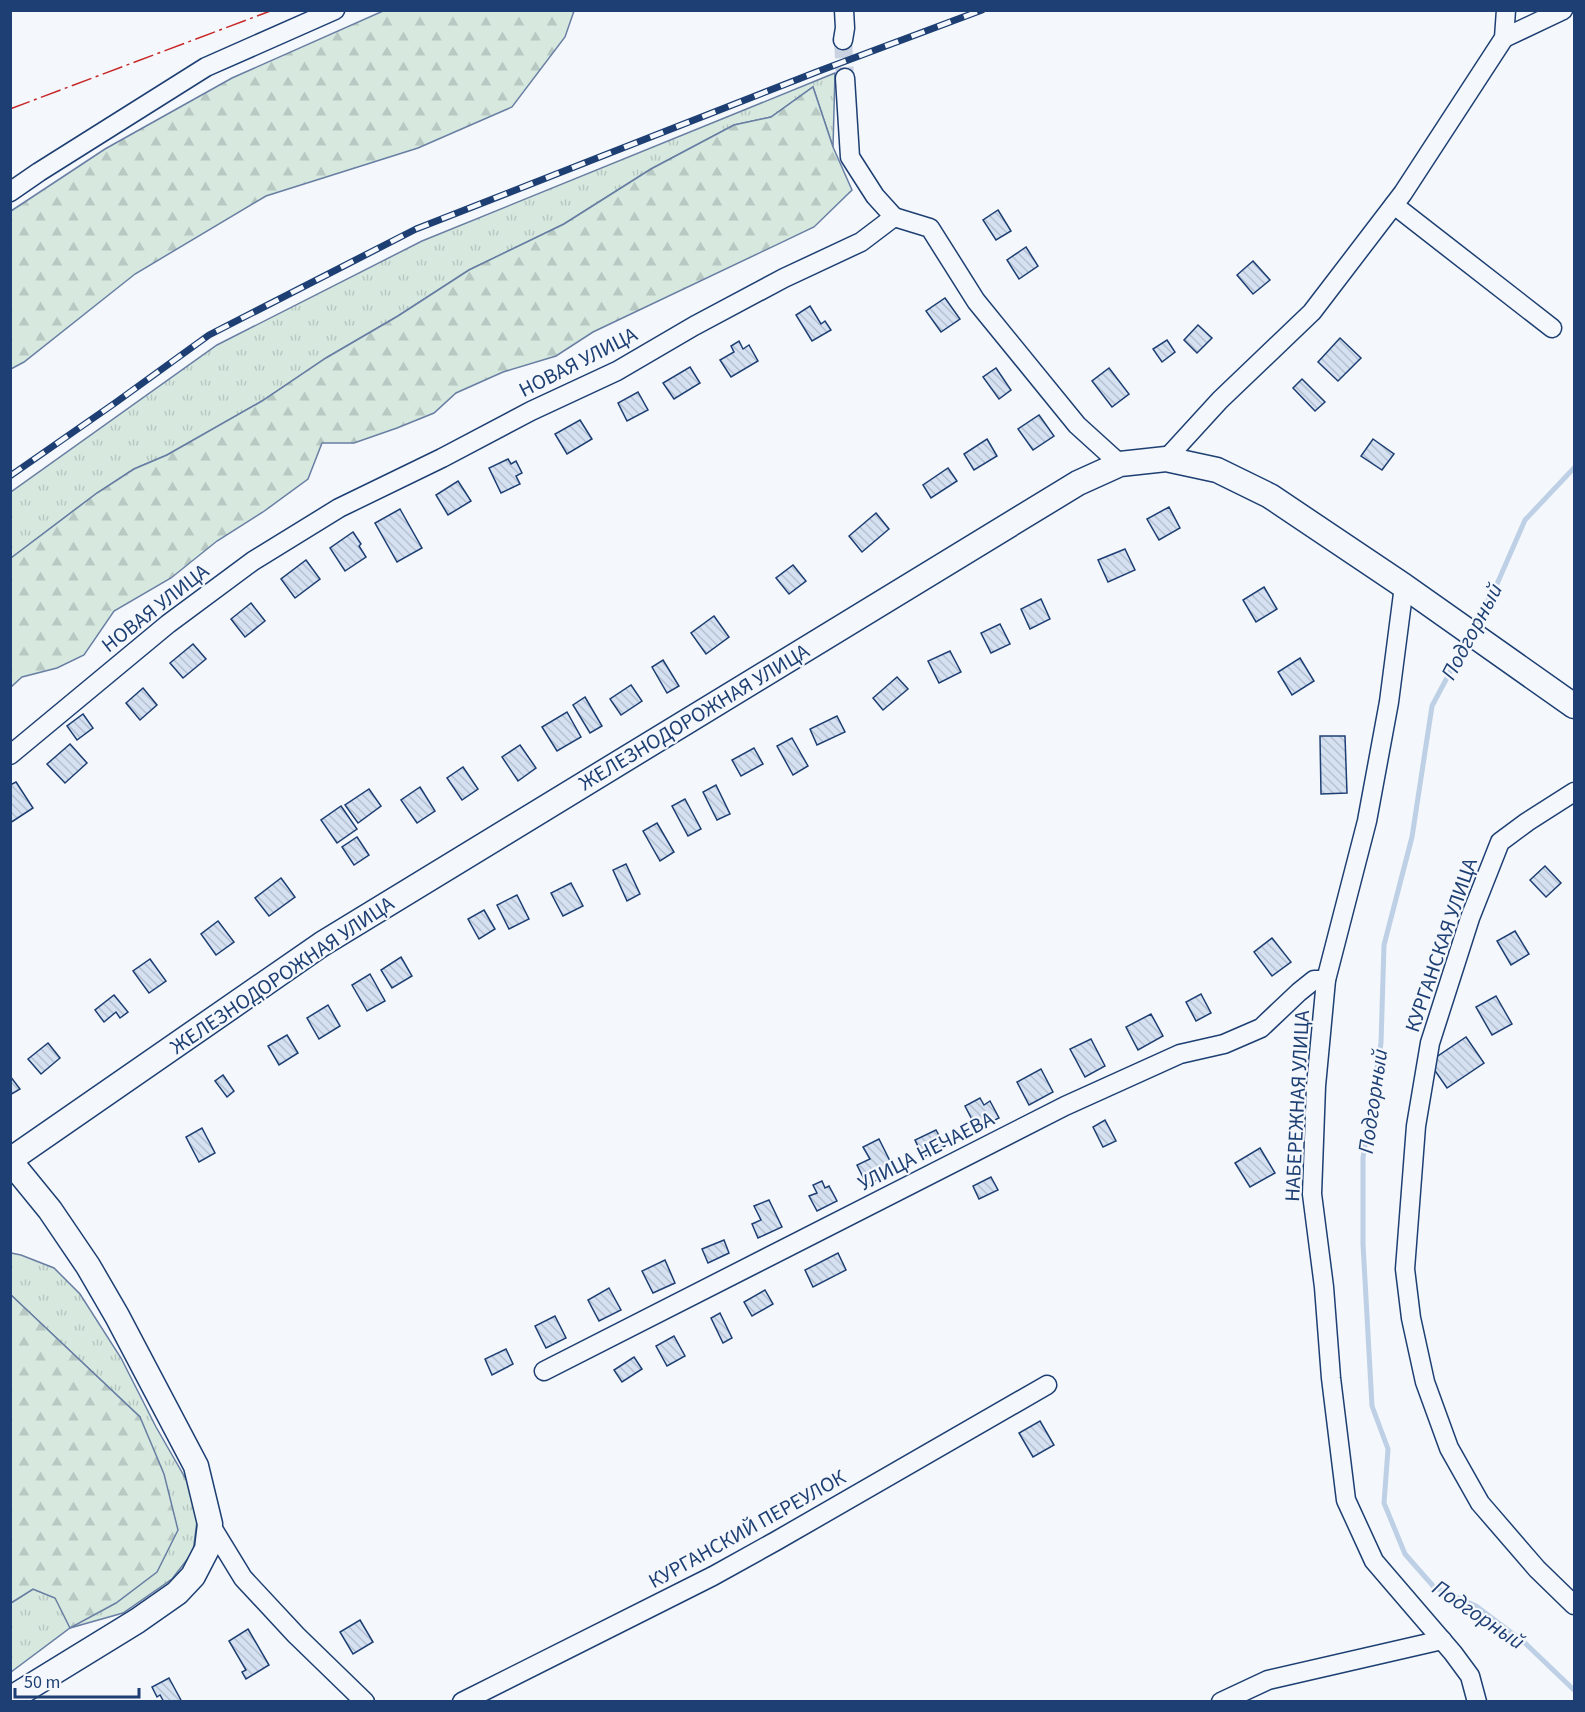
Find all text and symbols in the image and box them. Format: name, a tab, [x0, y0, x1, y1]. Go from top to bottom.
street label: НОВАЯ УЛИЦА	[514, 319, 643, 405]
street label: НОВАЯ УЛИЦА	[95, 556, 216, 660]
water label: Подгорный	[1433, 577, 1511, 686]
street label: ЖЕЛЕЗНОДОРОЖНАЯ УЛИЦА	[573, 636, 815, 798]
street label: КУРГАНСКАЯ УЛИЦА	[1397, 853, 1485, 1036]
street label: ЖЕЛЕЗНОДОРОЖНАЯ УЛИЦА	[164, 888, 400, 1061]
street label: НАБЕРЕЖНАЯ УЛИЦА	[1277, 1009, 1317, 1203]
water label: Подгорный	[1350, 1047, 1396, 1156]
street label: УЛИЦА НЕЧАЕВА	[853, 1104, 1000, 1198]
street label: КУРГАНСКИЙ ПЕРЕУЛОК	[643, 1462, 852, 1596]
water label: Подгорный	[1426, 1572, 1531, 1658]
scale bar	[15, 1661, 140, 1699]
text: 50 m	[24, 1670, 60, 1695]

